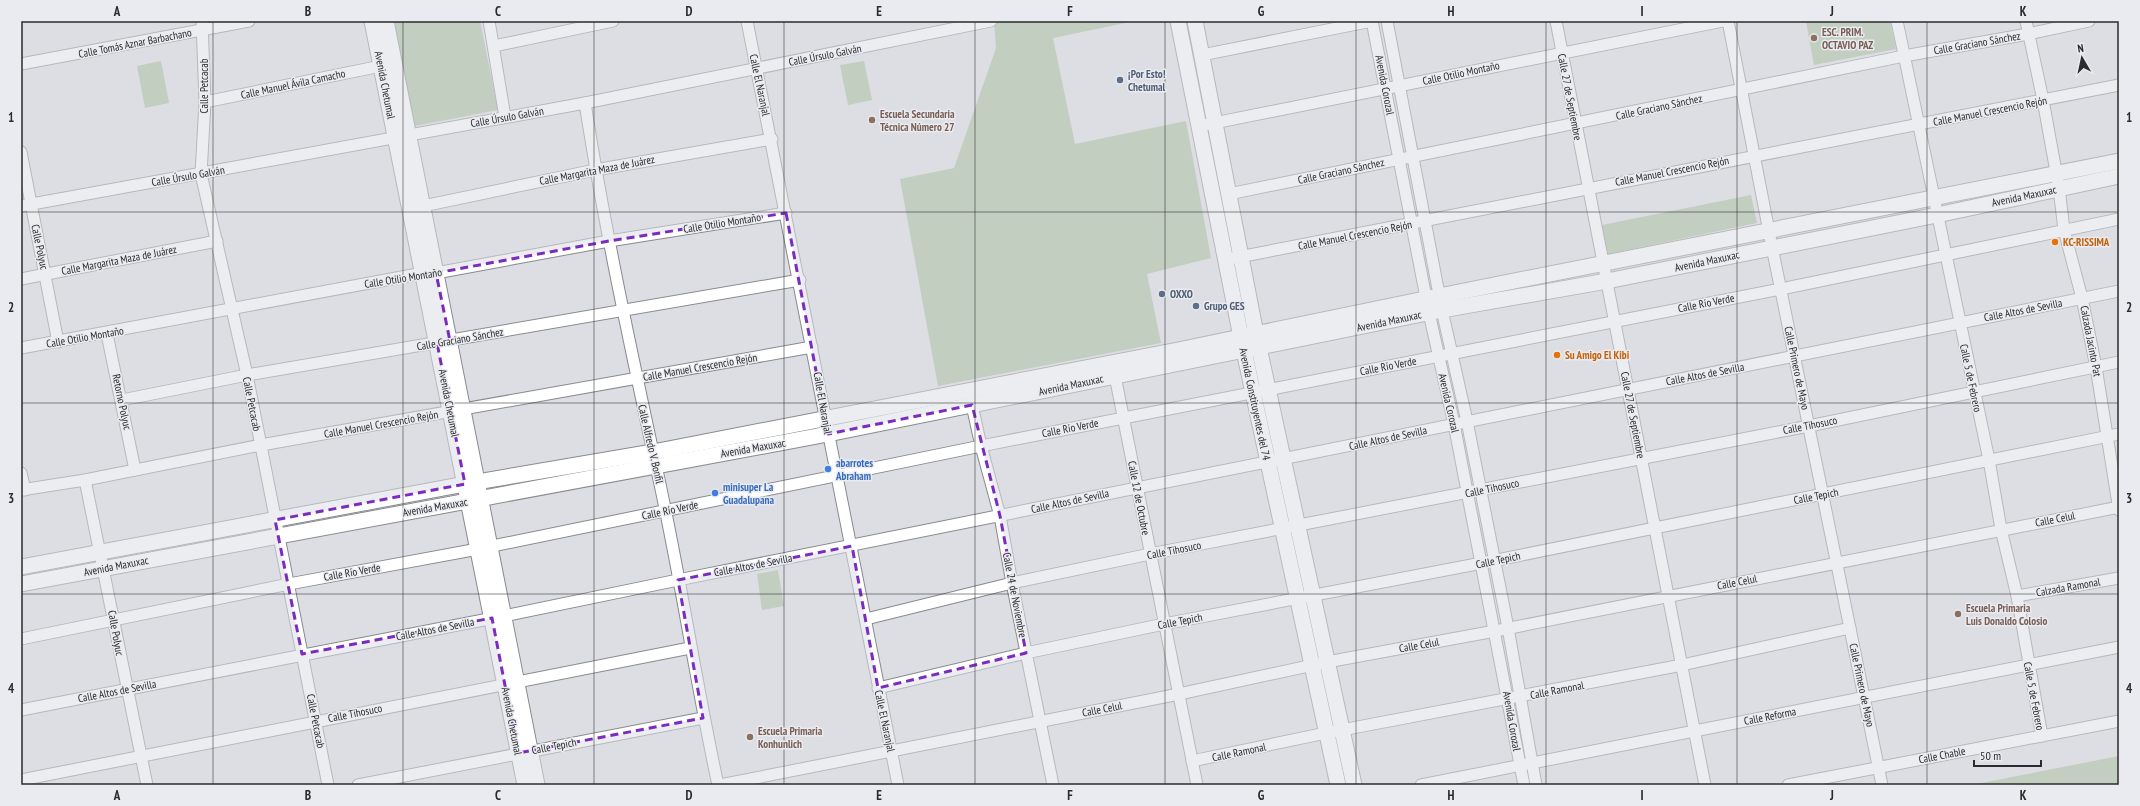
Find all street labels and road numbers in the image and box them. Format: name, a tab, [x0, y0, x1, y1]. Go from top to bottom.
street label: Calle Tomás Aznar Barbachano	[77, 25, 193, 61]
street label: Calle Graciano Sánchez	[1933, 28, 2022, 58]
street label: Calle Úrsulo Galván	[787, 41, 863, 69]
street label: Avenida Chetumal	[372, 50, 399, 120]
street label: Calle 27 de Septiembre	[1555, 52, 1585, 142]
street label: Calle El Naranjal	[747, 53, 773, 118]
street label: Avenida Corozal	[1372, 54, 1398, 116]
street label: Calle Petcacab	[197, 58, 211, 113]
street label: Calle Otilio Montaño	[1421, 58, 1501, 88]
street label: Calle Manuel Ávila Camacho	[239, 66, 347, 102]
street label: Calle Graciano Sánchez	[1615, 91, 1703, 123]
street label: Calle Manuel Crescencio Rejón	[1932, 93, 2048, 129]
street label: Calle Úrsulo Galván	[469, 104, 545, 130]
street label: Calle Margarita Maza de Juárez	[538, 152, 656, 188]
street label: Calle Manuel Crescencio Rejón	[1614, 153, 1730, 189]
street label: Calle Graciano Sánchez	[1297, 155, 1385, 187]
street label: Calle Úrsulo Galván	[150, 163, 226, 189]
street label: Avenida Maxuxac	[1990, 182, 2058, 210]
street label: Calle Otilio Montaño	[682, 210, 762, 236]
street label: Calle Manuel Crescencio Rejón	[1297, 217, 1413, 253]
street label: Calle Polyuc	[28, 223, 52, 271]
street label: Calle Margarita Maza de Juárez	[60, 242, 178, 278]
street label: Avenida Maxuxac	[1673, 247, 1741, 275]
street label: Calle Otilio Montaño	[363, 265, 443, 291]
street label: Calle Río Verde	[1677, 291, 1736, 315]
street label: Calle Altos de Sevilla	[1983, 296, 2063, 324]
street label: Calzada Jacinto Pat	[2077, 304, 2105, 378]
street label: Avenida Maxuxac	[1355, 307, 1423, 335]
street label: Calle Otilio Montaño	[45, 323, 125, 351]
street label: Calle Graciano Sánchez	[416, 324, 505, 354]
street label: Calle Primero de Mayo	[1781, 325, 1813, 411]
street label: Calle 5 de Febrero	[1957, 343, 1985, 414]
street label: Avenida Constituyentes del 74	[1236, 346, 1274, 462]
street label: Calle Manuel Crescencio Rejón	[642, 350, 758, 384]
street label: Calle Río Verde	[1359, 354, 1418, 378]
street label: Calle Altos de Sevilla	[1665, 360, 1745, 388]
street label: Avenida Chetumal	[436, 368, 463, 438]
street label: Calle 27 de Septiembre	[1618, 370, 1648, 460]
street label: Calle El Naranjal	[811, 371, 835, 436]
street label: Avenida Maxuxac	[1037, 371, 1105, 399]
street label: Avenida Corozal	[1435, 372, 1463, 434]
street label: Retorno Polyuc	[109, 373, 135, 431]
street label: Calle Petcacab	[240, 376, 264, 432]
street label: Calle Alfredo V. Bonfil	[635, 403, 667, 485]
street label: Calle Manuel Crescencio Rejón	[323, 407, 439, 441]
street label: Calle Tihosuco	[1782, 413, 1839, 437]
street label: Calle Río Verde	[1041, 416, 1100, 440]
street label: Calle Altos de Sevilla	[1348, 423, 1428, 453]
street label: Avenida Maxuxac	[719, 435, 787, 461]
street label: Calle 12 de Octubre	[1125, 460, 1153, 537]
street label: Calle Tihosuco	[1464, 475, 1521, 501]
street label: Calle Tepich	[1792, 485, 1840, 507]
street label: Calle Altos de Sevilla	[1030, 486, 1110, 516]
street label: Avenida Maxuxac	[401, 494, 469, 520]
street label: Calle Río Verde	[641, 497, 700, 523]
street label: Calle Celul	[2034, 508, 2077, 530]
street label: Calle Tihosuco	[1146, 538, 1203, 562]
street label: Calle Tepich	[1474, 548, 1522, 572]
street label: Calle Altos de Sevilla	[713, 551, 793, 579]
street label: Calle 24 de Noviembre	[1000, 551, 1030, 639]
street label: Avenida Maxuxac	[82, 553, 150, 579]
street label: Calle Río Verde	[323, 560, 382, 584]
street label: Calle Celul	[1716, 571, 1759, 593]
street label: Calzada Ramonal	[2035, 574, 2102, 600]
street label: Calle Polyuc	[105, 609, 127, 657]
street label: Calle Tepich	[1156, 610, 1204, 632]
street label: Calle Altos de Sevilla	[395, 615, 475, 643]
street label: Calle Celul	[1398, 635, 1441, 655]
street label: Calle Primero de Mayo	[1846, 642, 1878, 728]
street label: Calle 5 de Febrero	[2021, 661, 2048, 732]
street label: Calle Altos de Sevilla	[77, 677, 157, 705]
street label: Calle Ramonal	[1529, 678, 1586, 702]
street label: Avenida Chetumal	[499, 686, 526, 756]
street label: Calle El Naranjal	[872, 689, 898, 754]
street label: Avenida Corozal	[1500, 690, 1524, 752]
street label: Calle Petcacab	[304, 693, 328, 749]
street label: Calle Celul	[1081, 698, 1124, 720]
street label: Calle Tihosuco	[327, 701, 384, 725]
street label: Calle Reforma	[1743, 704, 1797, 728]
street label: Calle Tepich	[530, 735, 578, 757]
street label: Calle Ramonal	[1211, 739, 1268, 765]
street label: Calle Chable	[1917, 744, 1967, 766]

